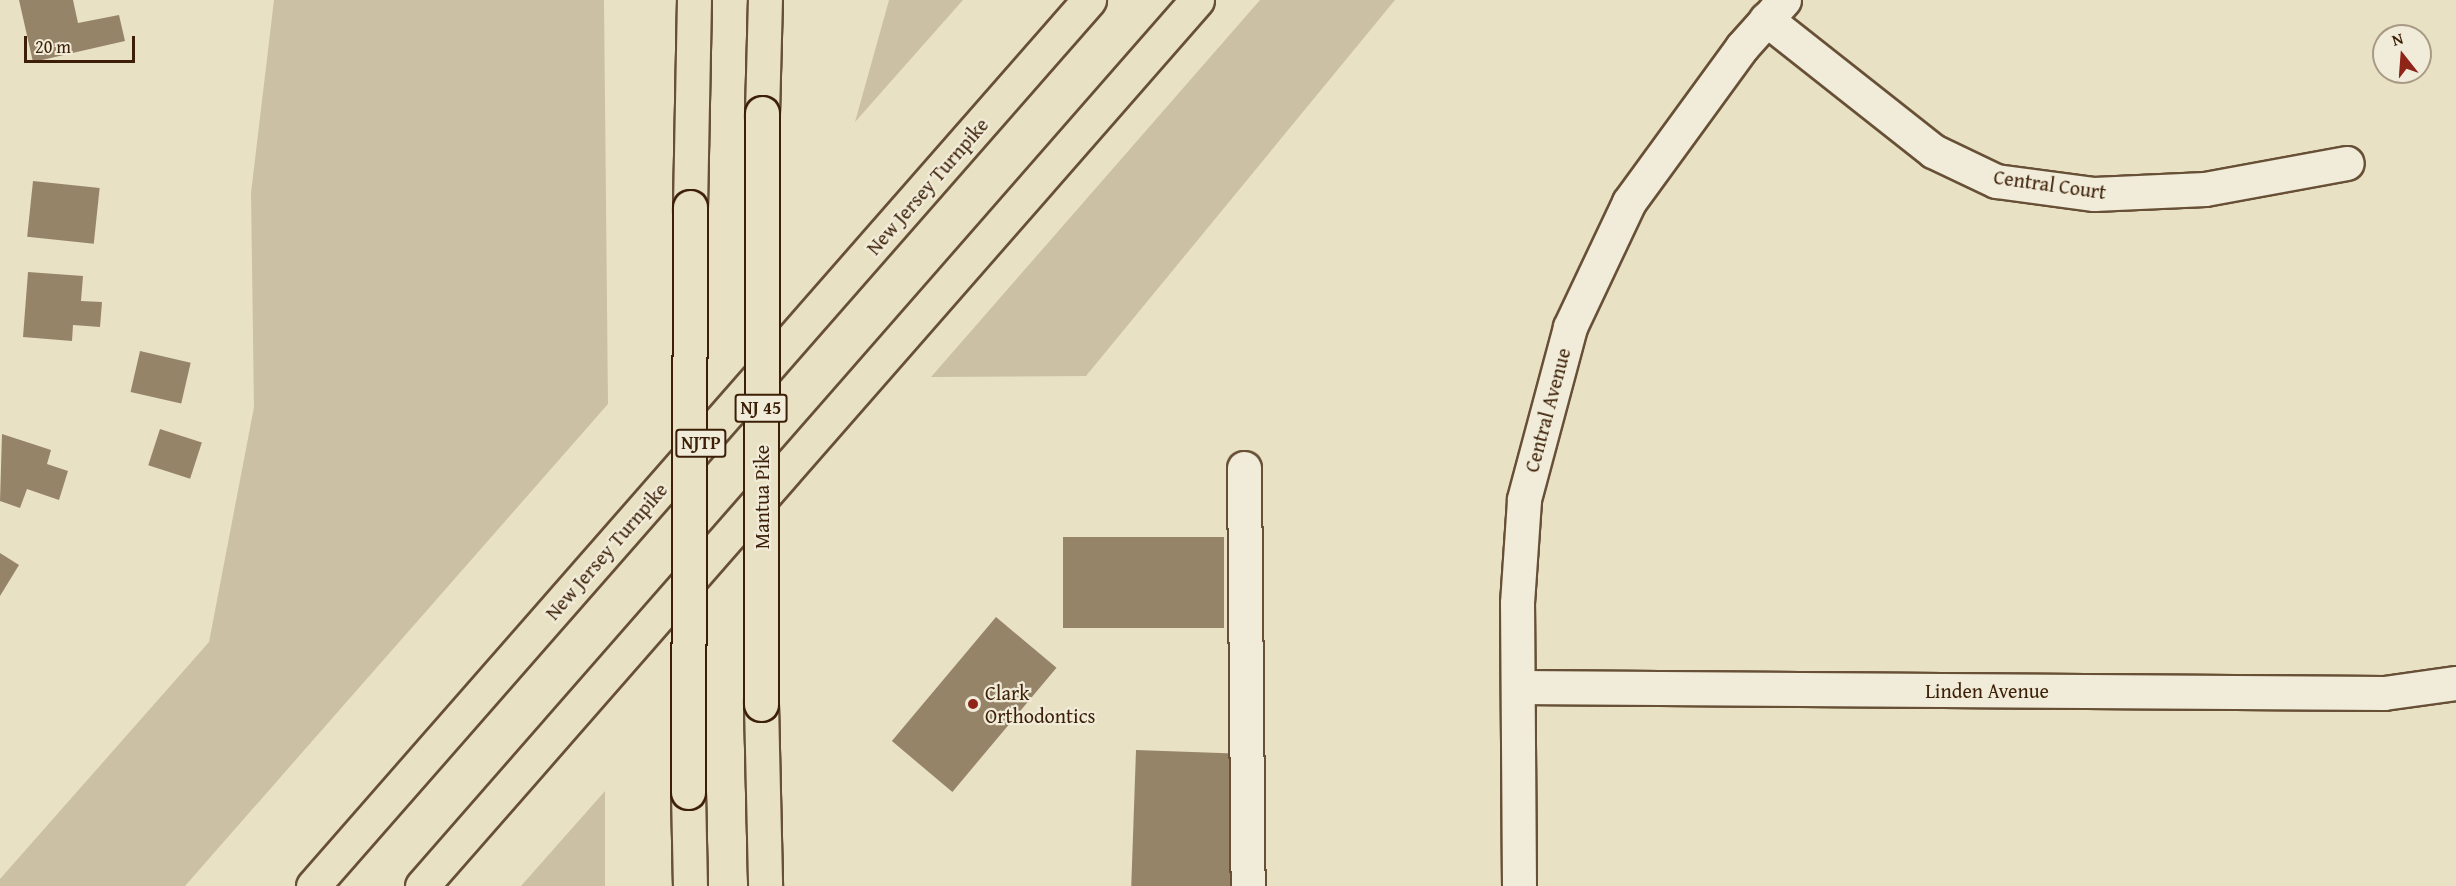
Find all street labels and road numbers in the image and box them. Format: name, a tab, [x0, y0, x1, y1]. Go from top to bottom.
street label: New Jersey Turnpike	[861, 113, 993, 259]
street label: Central Court	[1992, 164, 2108, 204]
street label: Central Avenue	[1519, 345, 1575, 475]
road number: NJ 45	[734, 393, 788, 423]
road number: NJTP	[674, 428, 728, 458]
street label: Mantua Pike	[749, 445, 773, 549]
street label: New Jersey Turnpike	[540, 478, 672, 624]
street label: Linden Avenue	[1925, 678, 2049, 702]

